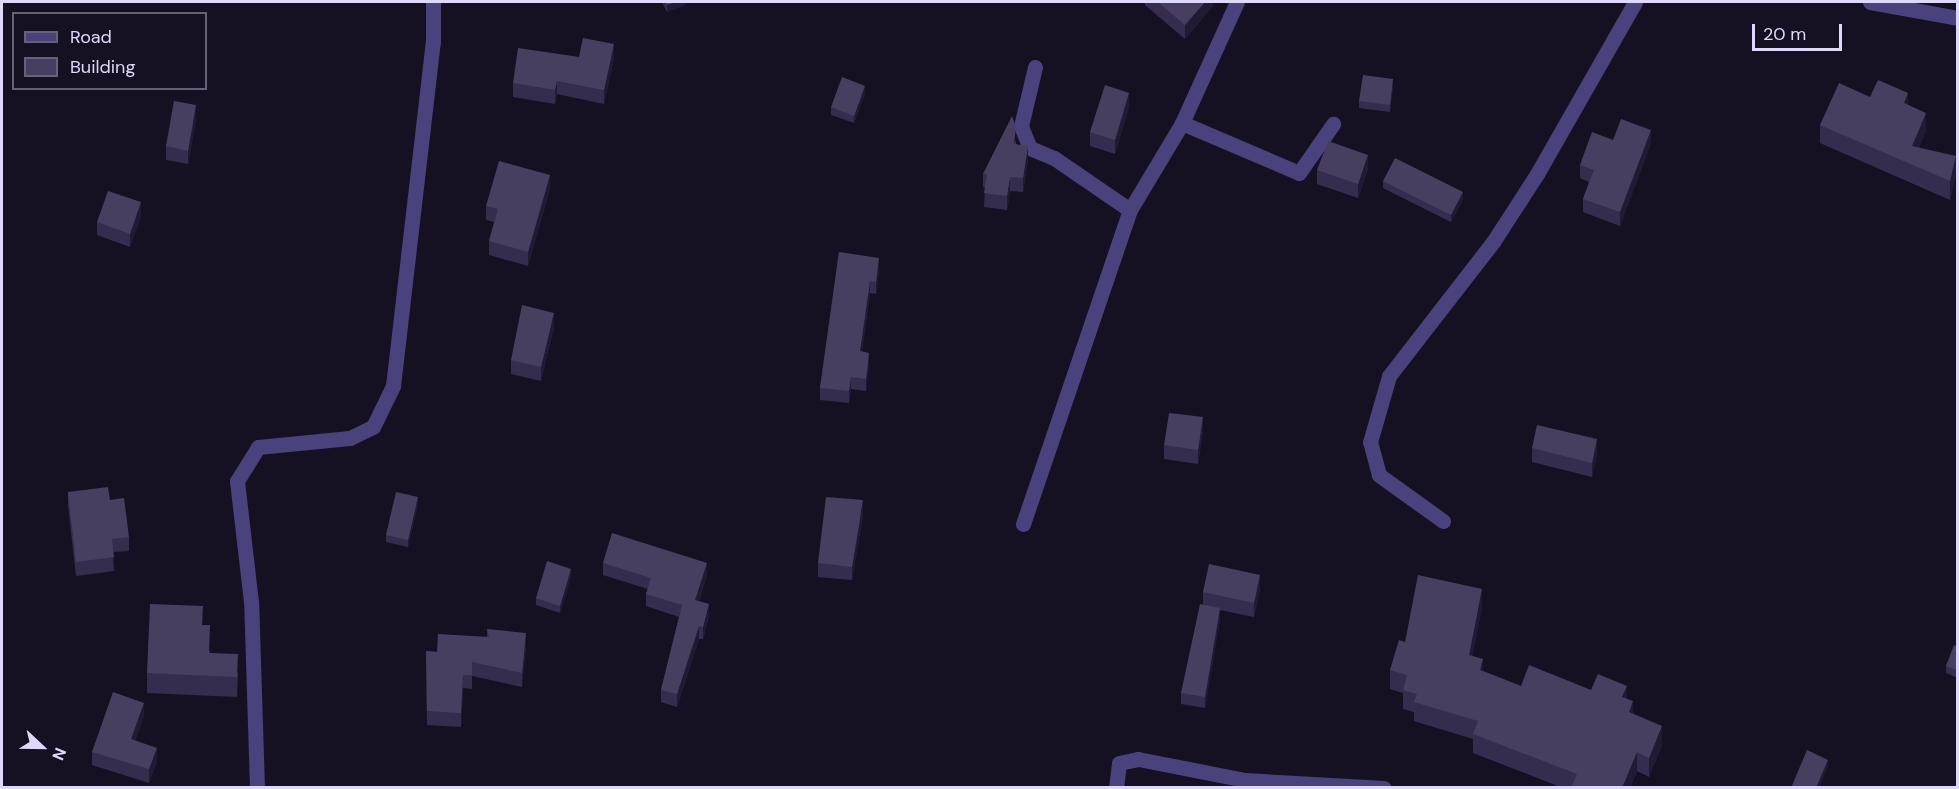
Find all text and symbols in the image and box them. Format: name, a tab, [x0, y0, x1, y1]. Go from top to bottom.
legend	[12, 12, 207, 90]
scale bar	[1755, 12, 1845, 50]
text: 20 m	[1763, 22, 1806, 46]
text: Road	[70, 25, 112, 49]
text: Building	[70, 55, 135, 79]
north arrow	[12, 717, 72, 777]
text: N	[47, 745, 71, 763]

